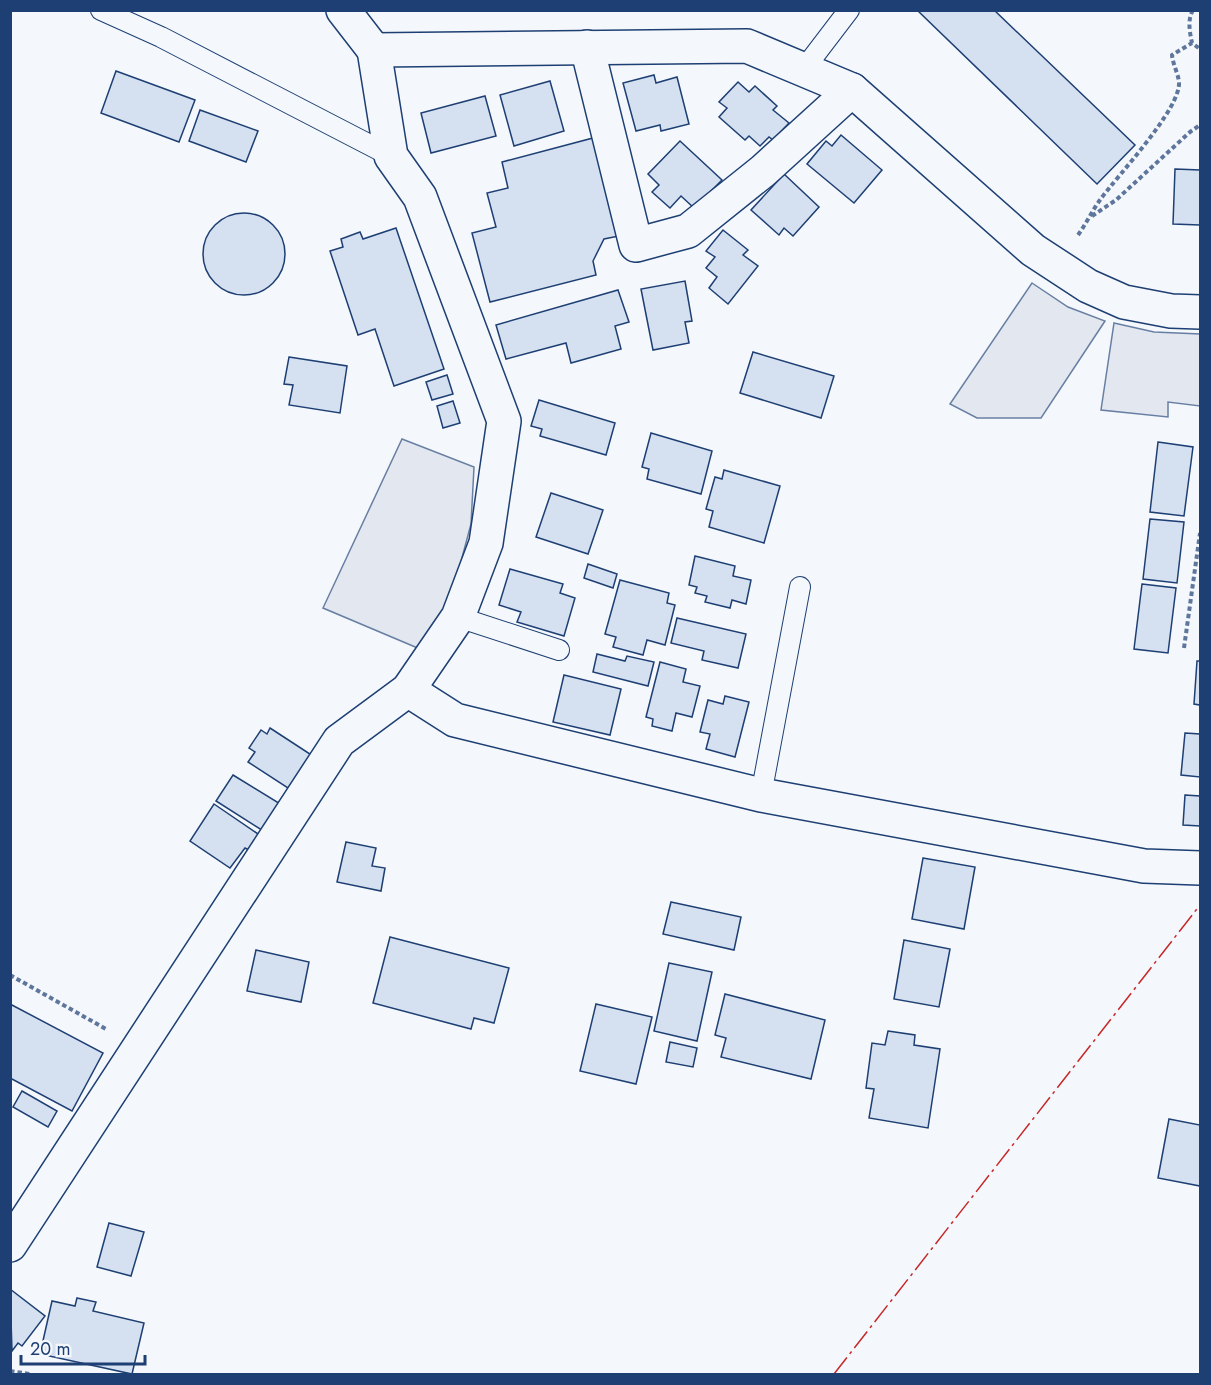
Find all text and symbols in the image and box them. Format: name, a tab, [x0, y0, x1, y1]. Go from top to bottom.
scale bar	[21, 1328, 146, 1366]
text: 20 m	[30, 1336, 70, 1362]

